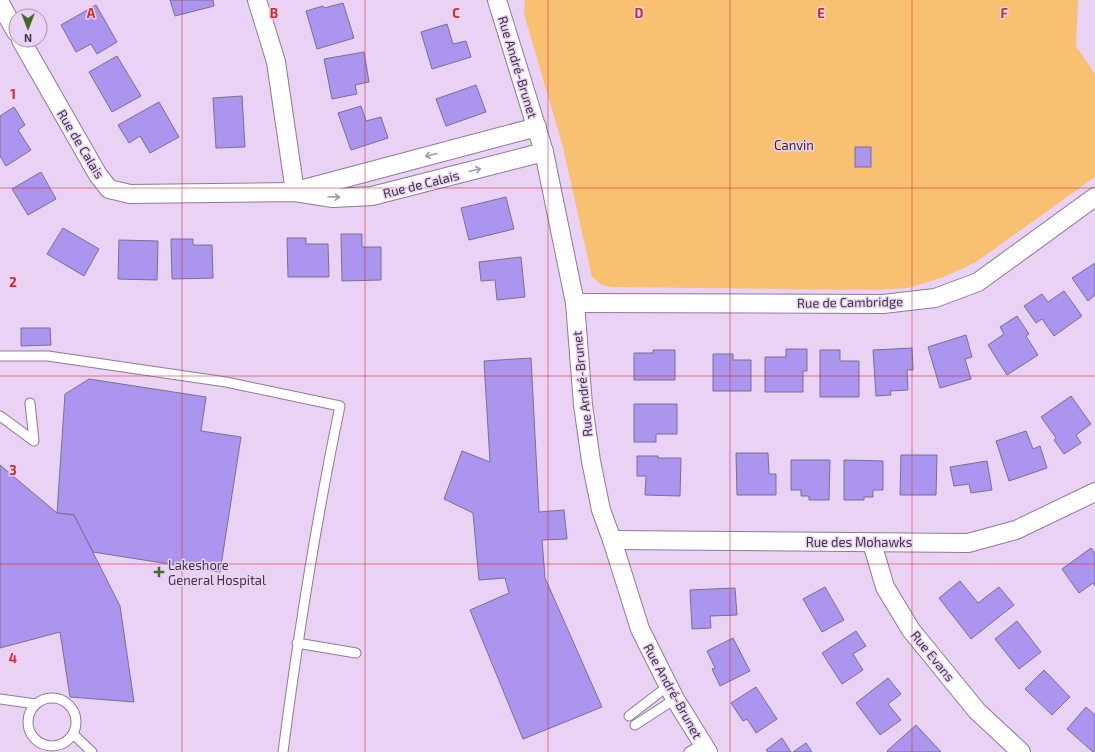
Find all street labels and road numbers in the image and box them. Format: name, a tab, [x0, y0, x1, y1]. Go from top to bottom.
street label: Rue André-Brunet	[495, 14, 541, 120]
street label: Rue de Calais	[54, 106, 108, 182]
street label: Rue de Calais	[381, 167, 461, 201]
street label: Rue de Cambridge	[797, 293, 903, 311]
street label: Rue André-Brunet	[568, 330, 596, 438]
street label: Rue des Mohawks	[806, 534, 912, 550]
street label: Rue Evans	[908, 627, 958, 685]
street label: Rue André-Brunet	[640, 641, 706, 741]

